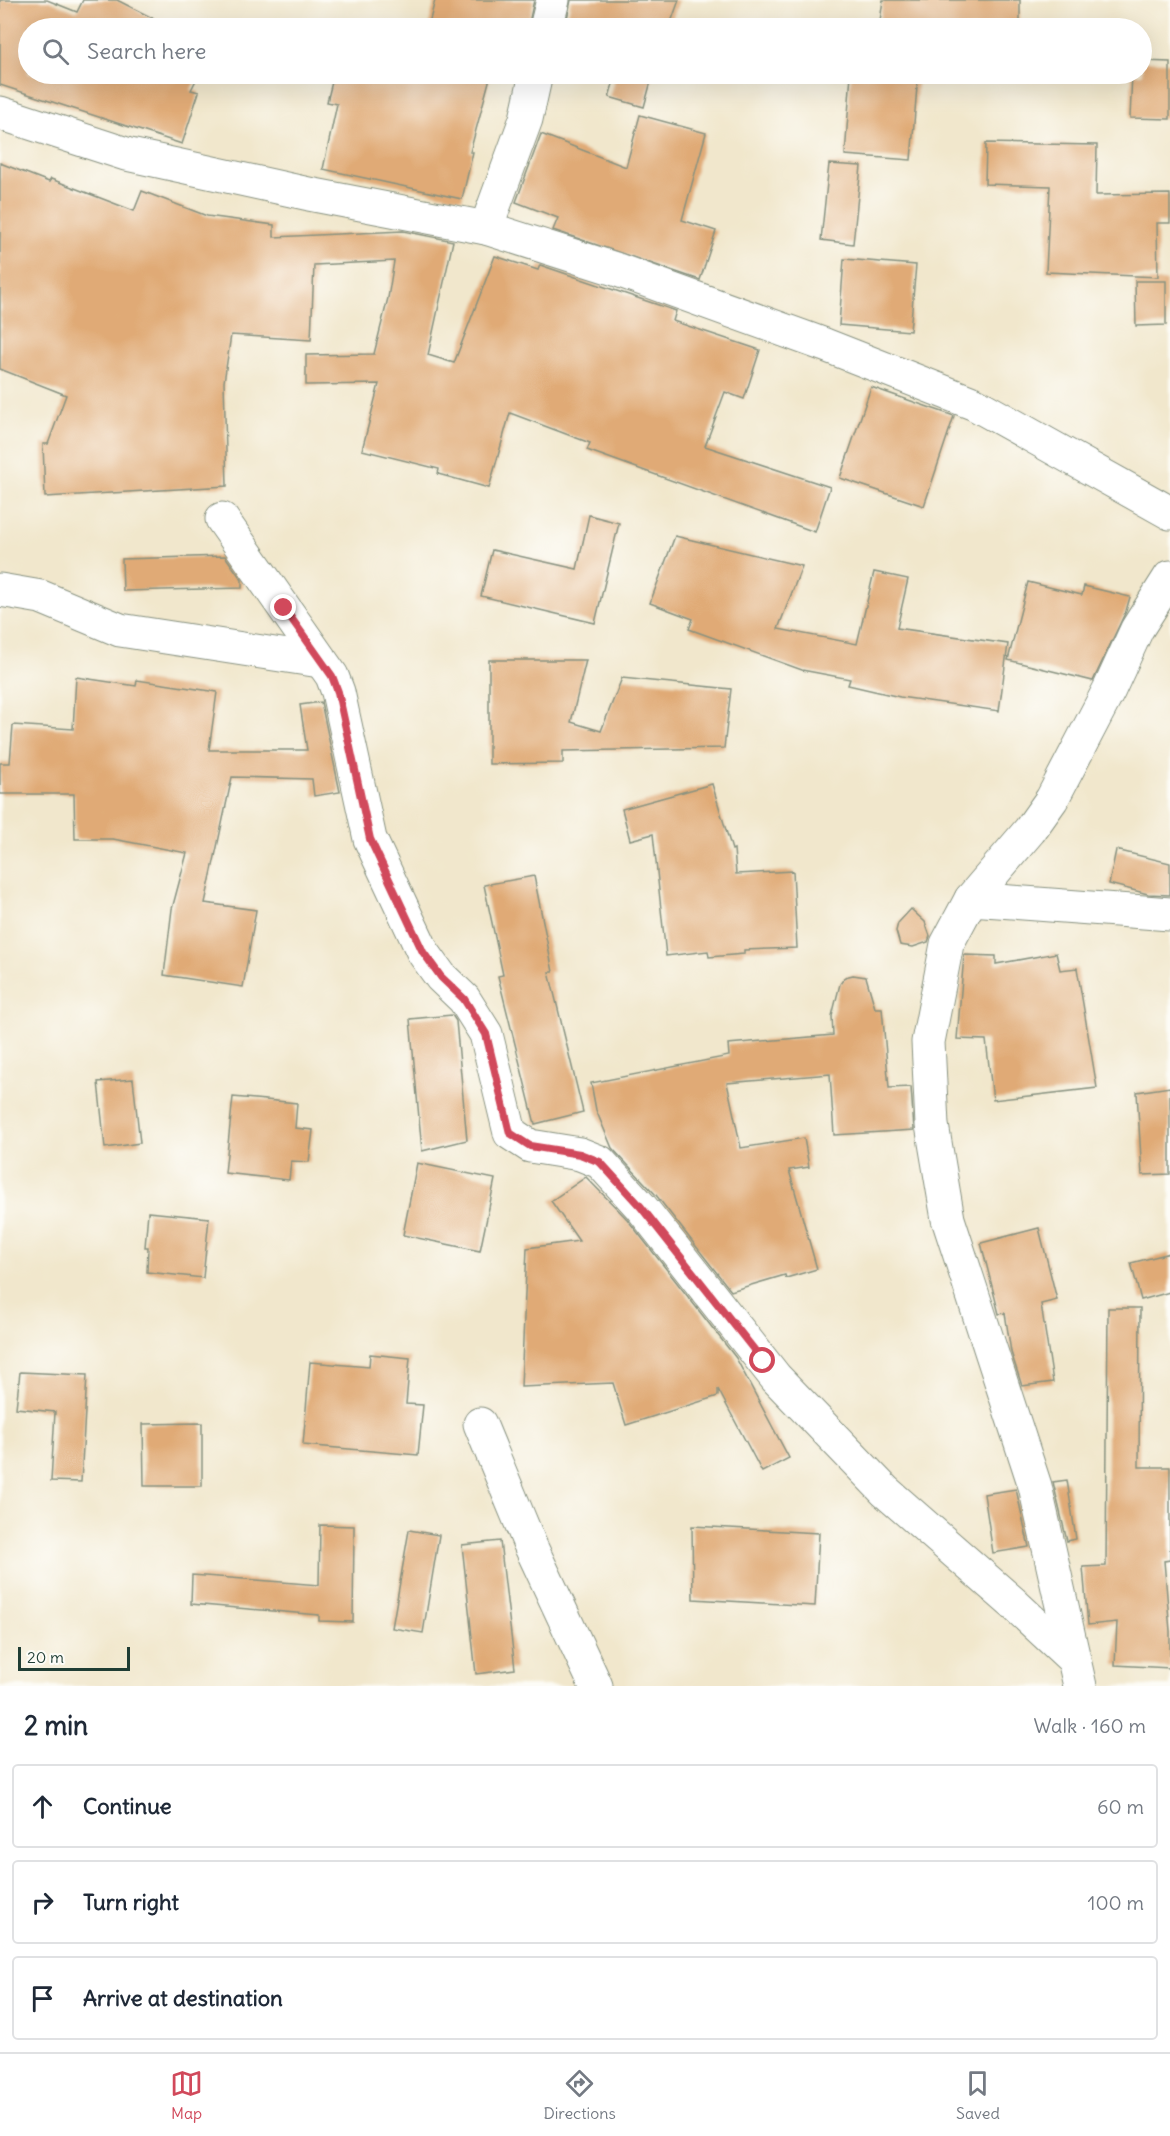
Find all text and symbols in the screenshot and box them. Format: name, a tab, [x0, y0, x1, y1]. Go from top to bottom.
search box	[18, 18, 1152, 84]
icon: search	[39, 35, 72, 68]
text: Search here	[87, 37, 206, 65]
route end	[270, 594, 296, 620]
route start	[749, 1347, 775, 1373]
scale bar	[18, 1644, 130, 1672]
text: 20 m	[27, 1647, 64, 1667]
text: 2 min	[24, 1709, 88, 1742]
text: Walk · 160 m	[1033, 1713, 1146, 1738]
icon: ahead	[26, 1790, 59, 1823]
text: Continue	[83, 1792, 172, 1820]
text: 60 m	[1097, 1794, 1144, 1819]
icon: right	[26, 1886, 59, 1919]
text: Turn right	[83, 1888, 179, 1916]
text: 100 m	[1087, 1890, 1144, 1915]
icon: arrive	[26, 1982, 59, 2015]
text: Arrive at destination	[83, 1984, 283, 2012]
tab: Map	[170, 2067, 203, 2123]
tab: Directions	[543, 2067, 616, 2123]
tab: Saved	[956, 2067, 1000, 2123]

